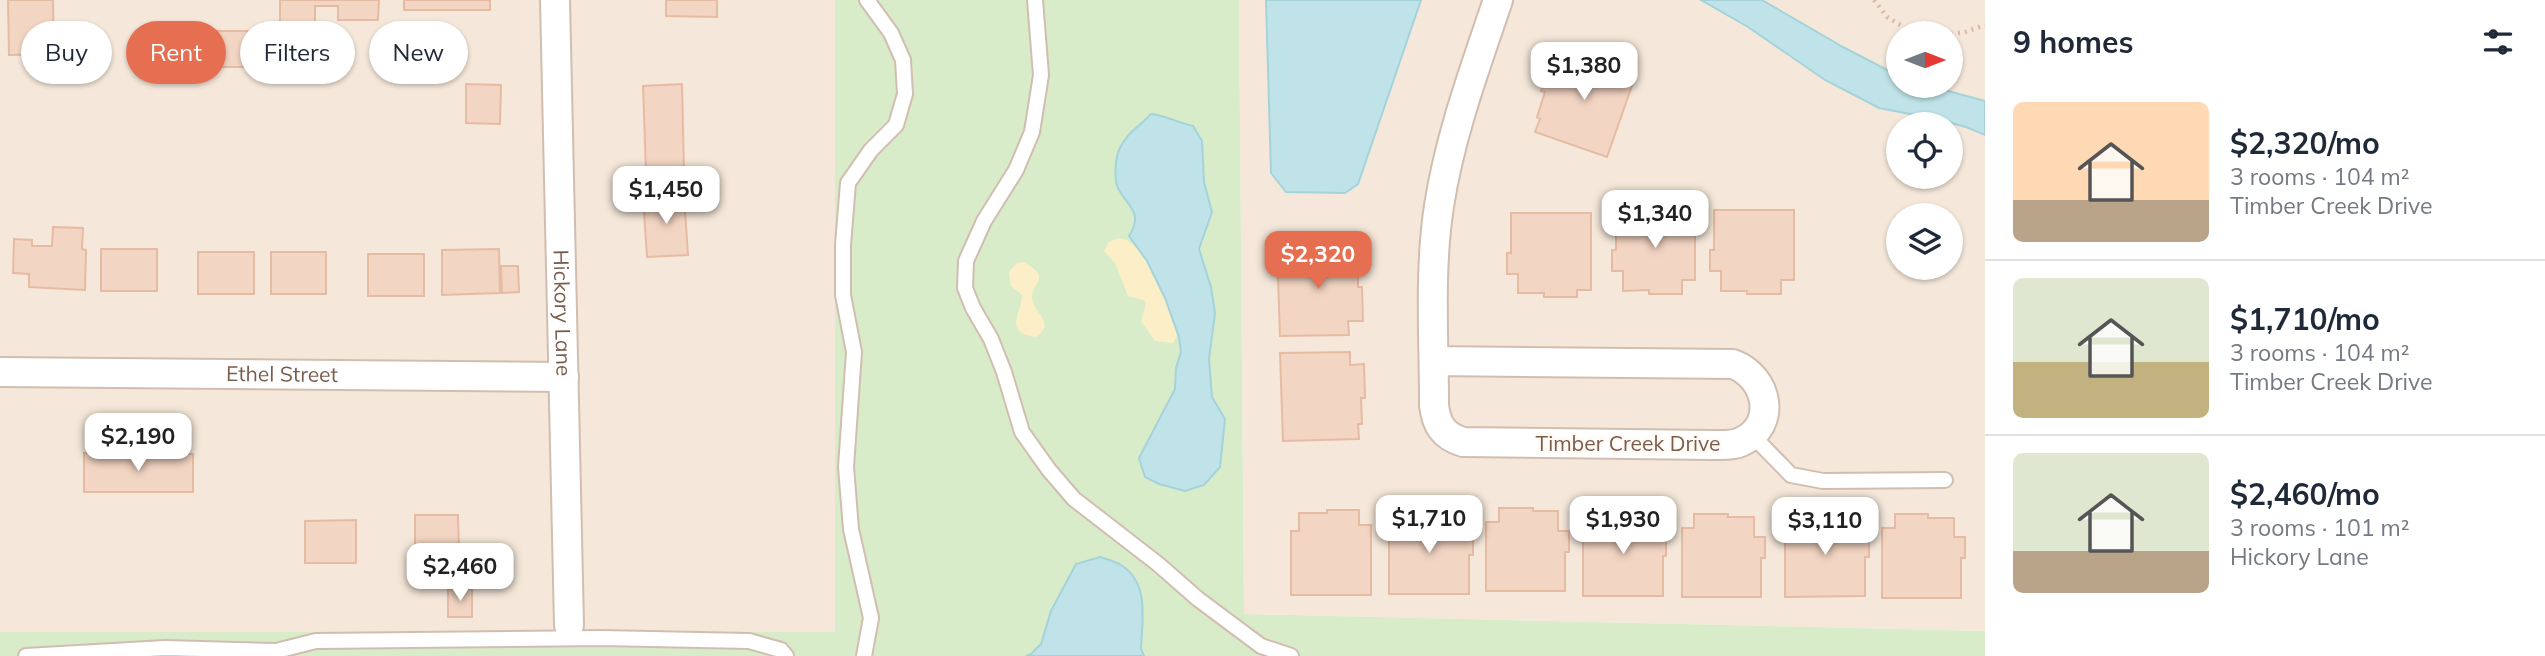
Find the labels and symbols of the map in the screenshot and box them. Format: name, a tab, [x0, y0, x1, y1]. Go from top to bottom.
north arrow	[1886, 21, 1964, 98]
pin: $1,380	[1527, 42, 1641, 102]
pin: $1,450	[609, 166, 723, 226]
pin: $1,340	[1598, 190, 1712, 250]
pin: $2,320	[1261, 232, 1375, 291]
street label: Hickory Lane	[549, 249, 577, 377]
street label: Ethel Street	[226, 360, 338, 387]
pin: $2,190	[81, 414, 195, 473]
street label: Timber Creek Drive	[1536, 430, 1720, 456]
pin: $1,710	[1372, 496, 1486, 555]
pin: $1,930	[1566, 496, 1680, 556]
pin: $3,110	[1768, 498, 1882, 557]
pin: $2,460	[403, 544, 517, 603]

